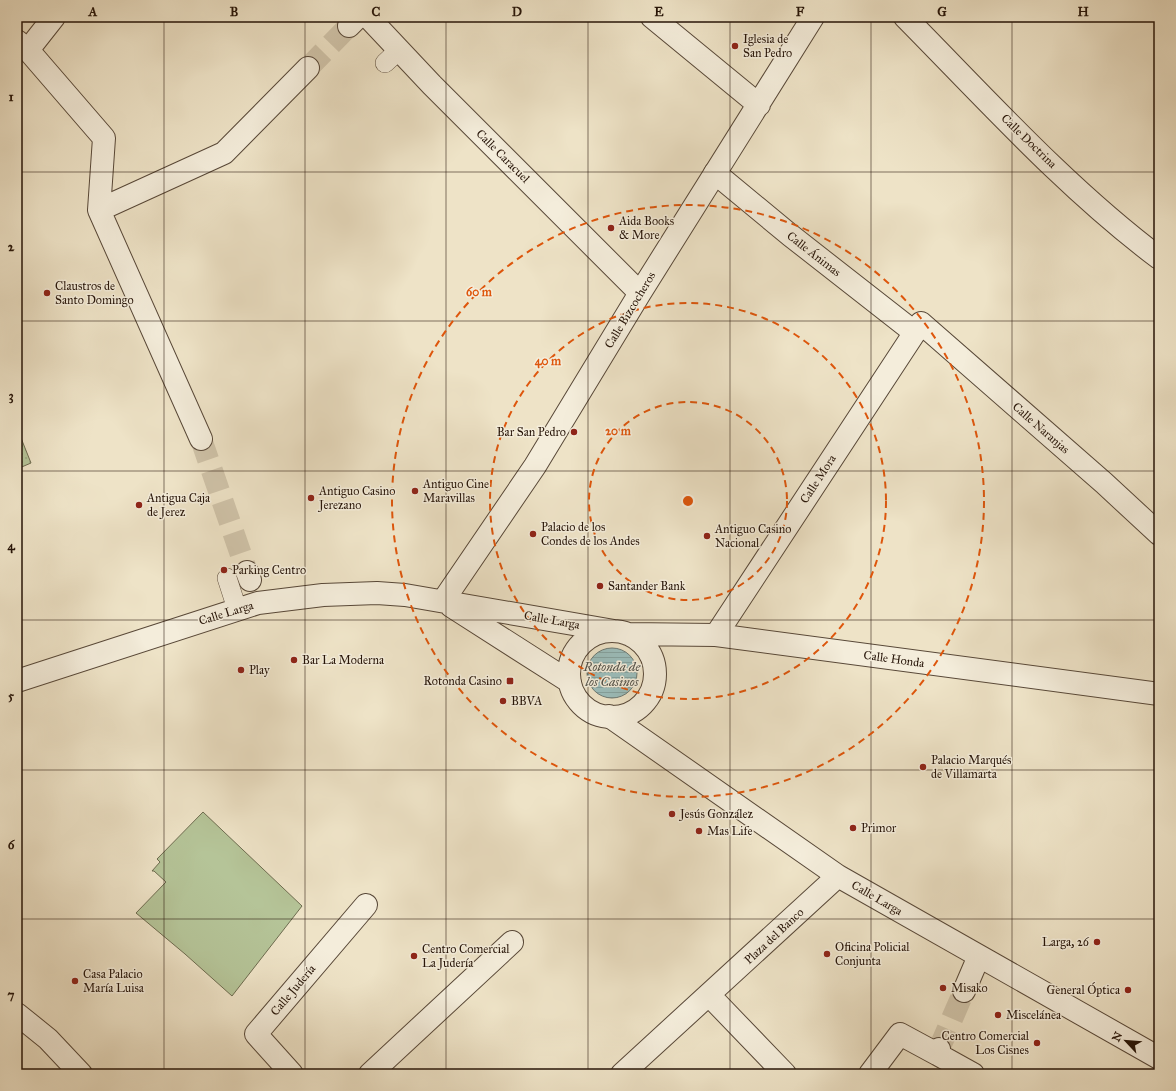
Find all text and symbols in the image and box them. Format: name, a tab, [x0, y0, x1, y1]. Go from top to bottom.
text: A	[88, 4, 98, 20]
text: B	[230, 4, 239, 20]
text: C	[372, 4, 381, 20]
text: D	[512, 4, 522, 20]
text: E	[654, 4, 664, 20]
text: F	[796, 4, 805, 20]
text: G	[937, 4, 947, 20]
text: H	[1077, 4, 1089, 20]
place label: Iglesia de San Pedro	[743, 32, 792, 60]
marker: Iglesia de San Pedro	[730, 41, 740, 51]
text: 1	[8, 89, 14, 105]
street label: Calle Doctrina	[998, 111, 1060, 172]
street label: Calle Caracuel	[473, 126, 533, 186]
place label: Aida Books & More	[618, 214, 674, 242]
marker: Aida Books & More	[606, 223, 616, 233]
street label: Calle Ánimas	[784, 228, 844, 279]
text: 2	[8, 239, 15, 255]
street label: Calle Bizcocheros	[602, 269, 658, 351]
place label: Claustros de Santo Domingo	[55, 279, 134, 308]
text: 60 m	[466, 285, 493, 299]
marker: Claustros de Santo Domingo	[42, 288, 52, 298]
text: 40 m	[535, 354, 562, 369]
text: 3	[8, 388, 14, 404]
street label: Calle Naranjas	[1010, 400, 1072, 456]
text: 20 m	[605, 424, 632, 438]
place label: Bar San Pedro	[497, 425, 566, 439]
marker: Bar San Pedro	[569, 427, 579, 437]
street label: Calle Mora	[797, 451, 839, 506]
place label: Antiguo Cine Maravillas	[422, 477, 489, 505]
place label: Antiguo Casino Jerezano	[317, 484, 395, 513]
marker: Antiguo Cine Maravillas	[410, 486, 420, 496]
place label: Antigua Caja de Jerez	[146, 491, 211, 520]
marker: Antiguo Casino Jerezano	[306, 493, 316, 503]
centre of rings	[681, 494, 695, 508]
marker: Antigua Caja de Jerez	[134, 500, 144, 510]
place label: Palacio de los Condes de los Andes	[541, 520, 640, 548]
place label: Antiguo Casino Nacional	[714, 522, 791, 550]
marker: Palacio de los Condes de los Andes	[528, 529, 538, 539]
marker: Antiguo Casino Nacional	[702, 531, 712, 541]
text: 4	[7, 538, 15, 554]
place label: Parking Centro	[232, 563, 306, 578]
marker: Parking Centro	[219, 565, 229, 575]
place label: Santander Bank	[608, 579, 686, 593]
marker: Santander Bank	[595, 581, 605, 591]
street label: Calle Larga	[197, 598, 256, 629]
street label: Calle Larga	[523, 608, 582, 633]
street label: Calle Honda	[863, 648, 926, 670]
place label: Bar La Moderna	[302, 653, 385, 667]
marker: Bar La Moderna	[289, 655, 299, 665]
water label: Rotonda de los Casinos	[583, 659, 642, 690]
place label: Play	[249, 663, 270, 677]
marker: Play	[236, 665, 246, 675]
place label: Rotonda Casino	[423, 674, 502, 688]
marker: Rotonda Casino	[505, 676, 515, 686]
text: 5	[8, 688, 15, 704]
place label: BBVA	[511, 694, 542, 708]
marker: BBVA	[498, 696, 508, 706]
place label: Palacio Marqués de Villamarta	[931, 753, 1011, 781]
marker: Palacio Marqués de Villamarta	[918, 762, 928, 772]
place label: Jesús González	[678, 807, 754, 822]
marker: Jesús González	[667, 809, 677, 819]
place label: Primor	[861, 821, 897, 835]
marker: Primor	[848, 823, 858, 833]
place label: Mas Life	[707, 824, 753, 838]
marker: Mas Life	[694, 826, 704, 836]
text: 6	[8, 837, 16, 853]
street label: Calle Larga	[849, 878, 906, 919]
street label: Plaza del Banco	[741, 905, 807, 967]
place label: Larga, 26	[1042, 935, 1090, 950]
marker: Larga, 26	[1092, 937, 1102, 947]
place label: Oficina Policial Conjunta	[835, 940, 910, 968]
place label: Centro Comercial La Judería	[422, 942, 510, 971]
marker: Oficina Policial Conjunta	[822, 949, 832, 959]
marker: Centro Comercial La Judería	[409, 951, 419, 961]
street label: Calle Judería	[268, 961, 320, 1019]
place label: Casa Palacio María Luisa	[83, 967, 145, 995]
marker: Casa Palacio María Luisa	[70, 976, 80, 986]
place label: Misako	[951, 981, 988, 995]
place label: General Óptica	[1047, 981, 1121, 997]
marker: Misako	[938, 983, 948, 993]
marker: General Óptica	[1123, 985, 1133, 995]
text: 7	[8, 987, 15, 1003]
place label: Miscelánea	[1006, 1008, 1062, 1022]
marker: Miscelánea	[993, 1010, 1003, 1020]
north arrow	[1106, 1021, 1146, 1061]
place label: Centro Comercial Los Cisnes	[942, 1029, 1030, 1057]
text: N	[1110, 1029, 1126, 1044]
marker: Centro Comercial Los Cisnes	[1032, 1038, 1042, 1048]

